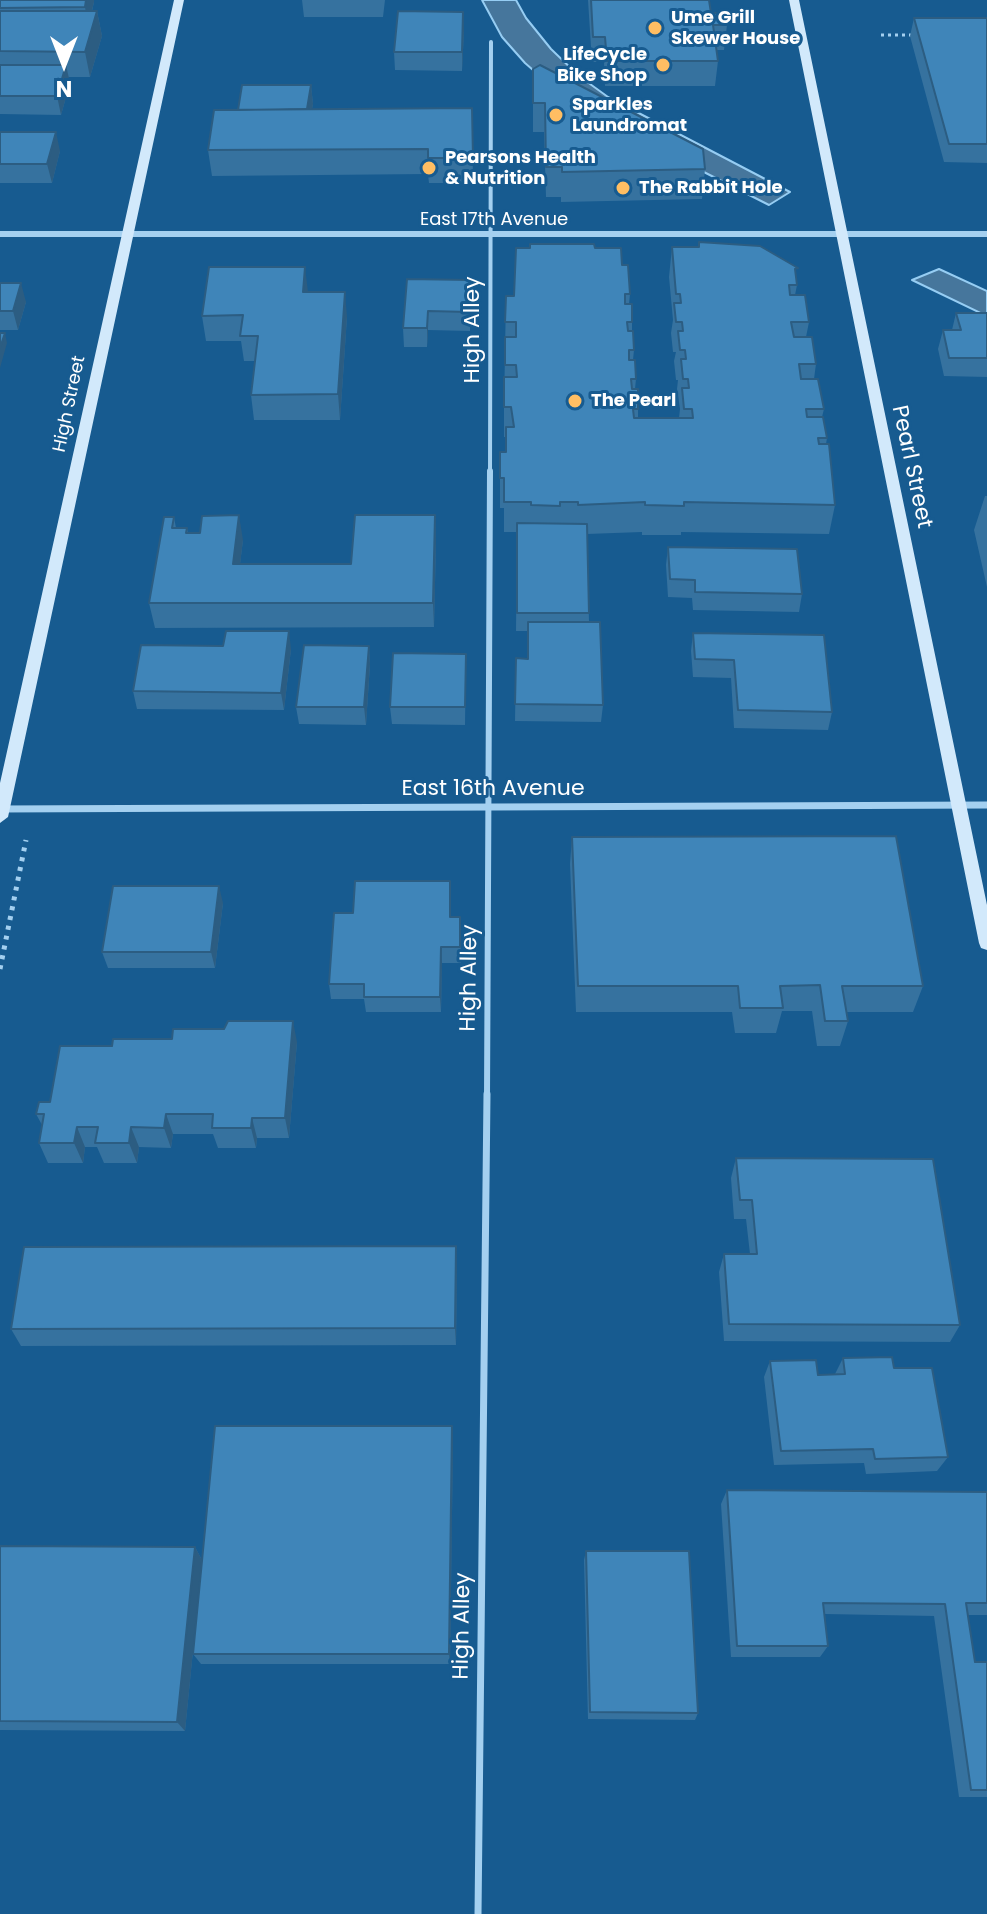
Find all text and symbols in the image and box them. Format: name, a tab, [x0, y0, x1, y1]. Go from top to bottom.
place label: Ume Grill Skewer House	[671, 7, 800, 50]
marker: Ume Grill Skewer House	[646, 19, 664, 37]
north arrow	[24, 24, 104, 104]
place label: LifeCycle Bike Shop	[557, 44, 647, 86]
marker: LifeCycle Bike Shop	[654, 56, 672, 74]
text: N	[56, 73, 72, 104]
place label: Sparkles Laundromat	[572, 94, 687, 136]
marker: Sparkles Laundromat	[547, 106, 565, 124]
place label: Pearsons Health & Nutrition	[445, 147, 596, 190]
marker: Pearsons Health & Nutrition	[420, 159, 438, 177]
place label: The Rabbit Hole	[639, 177, 783, 199]
marker: The Rabbit Hole	[614, 179, 632, 197]
street label: East 17th Avenue	[420, 209, 568, 231]
street label: High Alley	[460, 276, 486, 384]
street label: High Street	[49, 354, 91, 454]
place label: The Pearl	[591, 390, 676, 412]
marker: The Pearl	[566, 392, 584, 410]
street label: Pearl Street	[885, 403, 937, 531]
street label: East 16th Avenue	[401, 776, 585, 802]
street label: High Alley	[456, 924, 484, 1032]
street label: High Alley	[449, 1572, 477, 1680]

